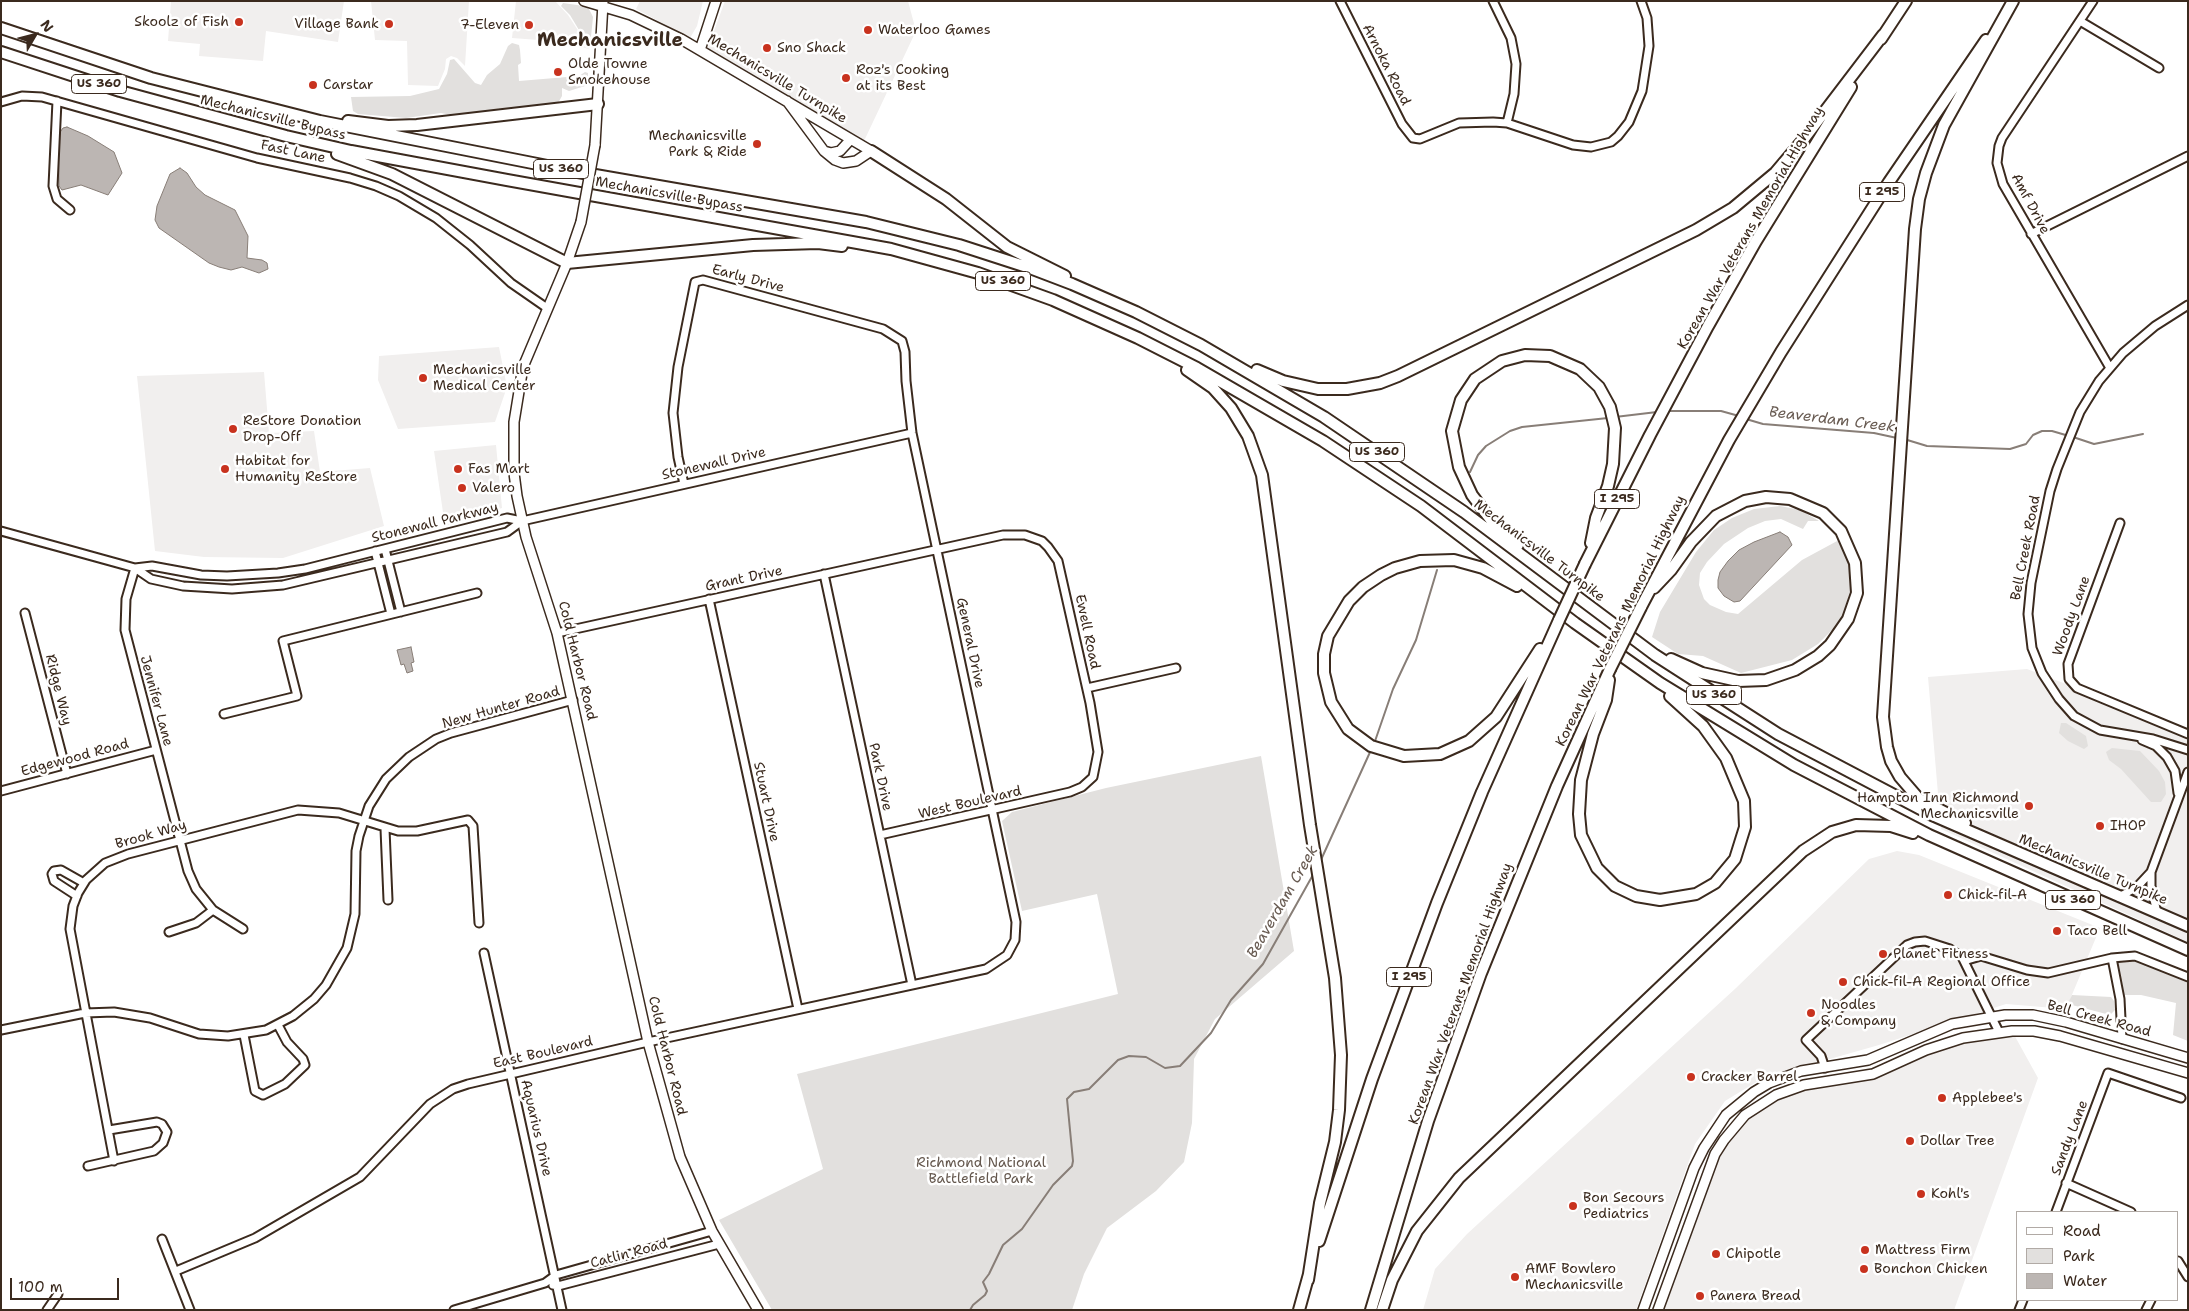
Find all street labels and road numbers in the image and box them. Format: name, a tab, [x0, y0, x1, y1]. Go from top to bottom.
street label: Arnoka Road	[1358, 21, 1414, 109]
street label: Mechanicsville Turnpike	[704, 31, 850, 127]
road number: US 360	[72, 74, 126, 94]
street label: Mechanicsville Bypass	[198, 92, 348, 144]
street label: Korean War Veterans Memorial Highway	[1674, 104, 1828, 352]
street label: Fast Lane	[259, 137, 327, 167]
road number: US 360	[534, 160, 588, 178]
street label: Amf Drive	[2007, 171, 2053, 237]
street label: Mechanicsville Bypass	[594, 174, 744, 216]
road number: I 295	[1860, 182, 1904, 202]
street label: Early Drive	[710, 261, 786, 297]
road number: US 360	[976, 272, 1030, 290]
road number: US 360	[1350, 442, 1404, 462]
street label: Stonewall Drive	[660, 444, 768, 484]
road number: I 295	[1594, 489, 1640, 508]
street label: Korean War Veterans Memorial Highway	[1553, 493, 1689, 749]
street label: Bell Creek Road	[2008, 494, 2044, 602]
street label: Mechanicsville Turnpike	[1470, 496, 1608, 606]
street label: Stonewall Parkway	[370, 499, 500, 547]
street label: Grant Drive	[704, 563, 784, 595]
street label: Woody Lane	[2050, 574, 2094, 658]
street label: Ewell Road	[1071, 593, 1103, 671]
street label: General Drive	[952, 596, 988, 690]
street label: Cold Harbor Road	[554, 600, 600, 722]
street label: Ridge Way	[41, 653, 75, 727]
street label: Jennifer Lane	[136, 654, 176, 748]
street label: New Hunter Road	[440, 683, 562, 733]
road number: US 360	[1686, 686, 1742, 704]
street label: Edgewood Road	[19, 736, 131, 780]
street label: Park Drive	[865, 741, 895, 813]
street label: Stuart Drive	[749, 760, 783, 844]
street label: West Boulevard	[917, 783, 1023, 823]
street label: Brook Way	[114, 817, 188, 853]
street label: Mechanicsville Turnpike	[2016, 831, 2170, 909]
street label: Korean War Veterans Memorial Highway	[1406, 861, 1516, 1127]
road number: US 360	[2046, 890, 2100, 910]
road number: I 295	[1386, 968, 1432, 986]
street label: Cold Harbor Road	[644, 995, 690, 1117]
street label: Bell Creek Road	[2045, 997, 2153, 1041]
street label: East Boulevard	[491, 1033, 595, 1073]
street label: Aquarius Drive	[517, 1078, 555, 1178]
street label: Sandy Lane	[2048, 1098, 2092, 1178]
street label: Catlin Road	[589, 1236, 669, 1272]

